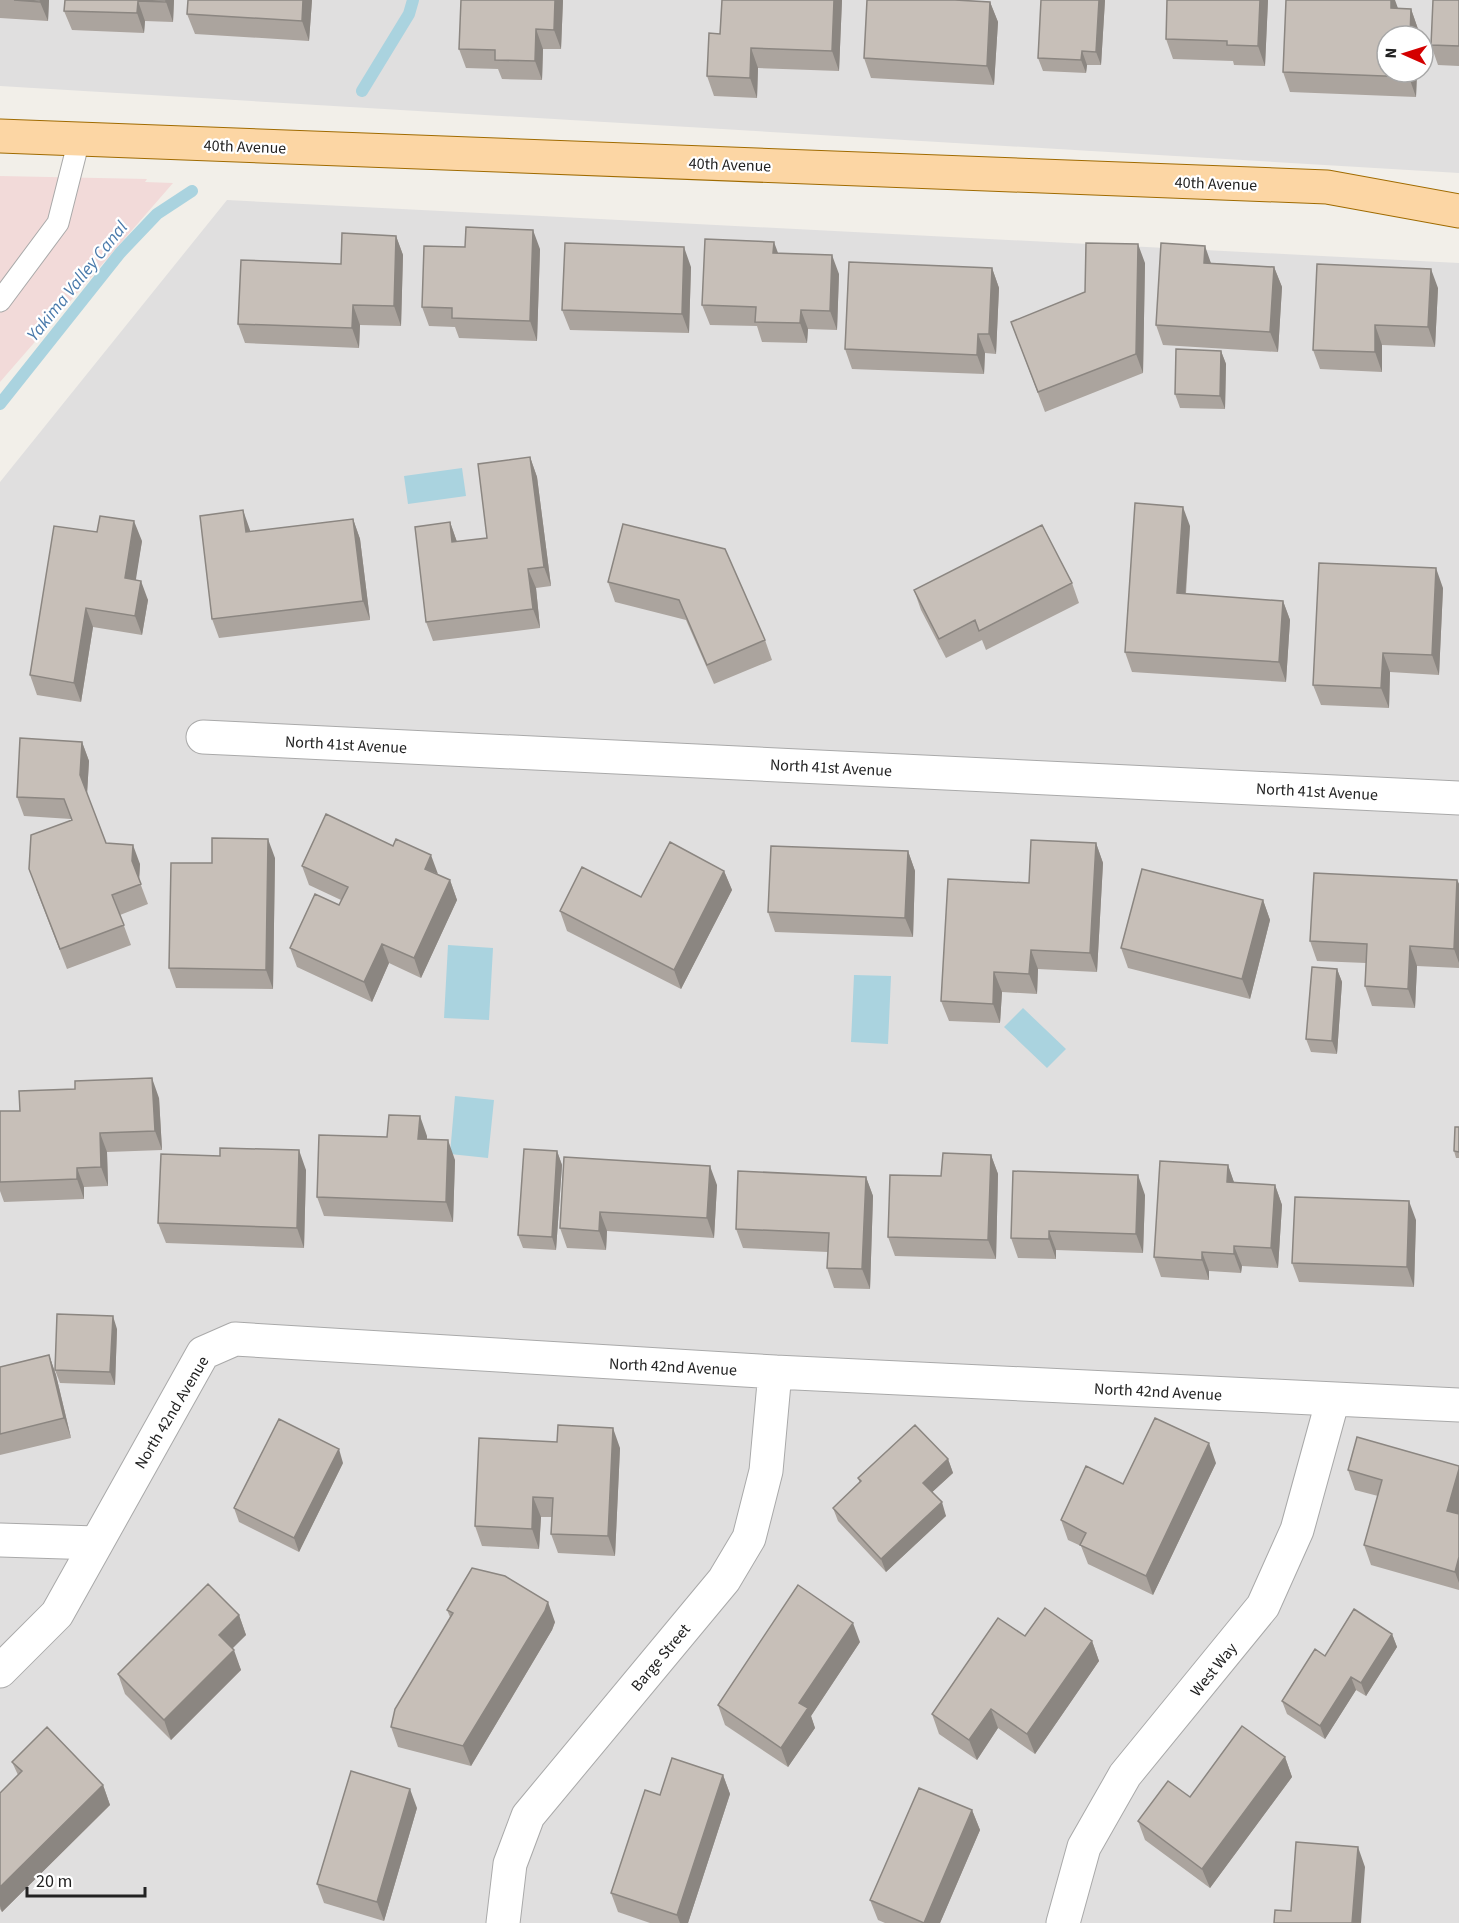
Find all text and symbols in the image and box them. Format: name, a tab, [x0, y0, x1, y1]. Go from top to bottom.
north arrow	[1375, 24, 1435, 84]
text: N	[1380, 47, 1402, 59]
street label: 40th Avenue	[203, 135, 287, 159]
street label: 40th Avenue	[688, 153, 772, 177]
street label: 40th Avenue	[1174, 172, 1258, 196]
water label: Yakima Valley Canal	[21, 216, 134, 347]
street label: North 41st Avenue	[284, 731, 408, 759]
street label: North 41st Avenue	[769, 754, 893, 782]
street label: North 41st Avenue	[1255, 778, 1379, 806]
street label: North 42nd Avenue	[129, 1352, 214, 1473]
street label: North 42nd Avenue	[608, 1353, 737, 1381]
street label: North 42nd Avenue	[1093, 1378, 1222, 1406]
street label: Barge Street	[626, 1619, 696, 1696]
street label: West Way	[1185, 1638, 1243, 1701]
scale bar	[27, 1860, 146, 1898]
text: 20 m	[36, 1869, 72, 1894]

